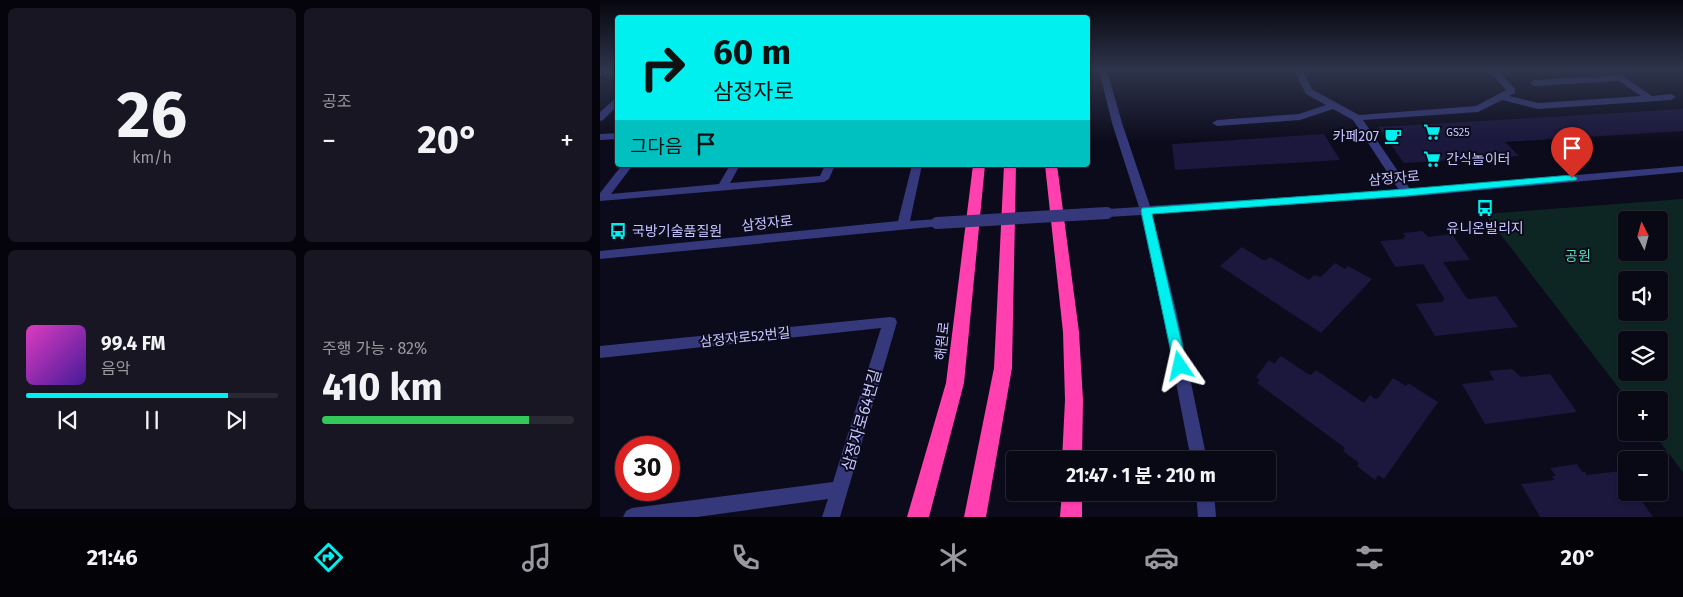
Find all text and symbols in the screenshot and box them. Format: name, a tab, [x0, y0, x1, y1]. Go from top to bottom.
text: 60 m	[713, 31, 791, 73]
icon: right	[630, 35, 695, 100]
text: 26	[117, 76, 187, 154]
text: 삼정자로	[713, 78, 794, 105]
text: 공조	[322, 92, 351, 111]
text: 20°	[417, 117, 479, 163]
supermarket icon: GS25	[1422, 122, 1442, 142]
text: −	[322, 124, 336, 157]
text: +	[560, 124, 574, 157]
cafe icon: 카페207	[1383, 126, 1403, 146]
place label: GS25	[1446, 126, 1470, 139]
pin	[1551, 127, 1593, 178]
place label: 카페207	[1333, 128, 1379, 145]
icon: arrive	[692, 130, 720, 158]
icon: arrive	[1558, 134, 1586, 162]
text: 그다음	[630, 135, 682, 158]
text: km/h	[132, 148, 172, 167]
supermarket icon: 간식놀이터	[1422, 149, 1442, 169]
place label: 간식놀이터	[1446, 151, 1510, 168]
street label: 삼정자로	[1368, 168, 1421, 189]
bus stop icon: 유니온빌리지	[1475, 198, 1495, 218]
north arrow	[1618, 211, 1668, 261]
map controls	[1618, 211, 1668, 501]
street label: 삼정자로	[741, 212, 794, 235]
place label: 유니온빌리지	[1446, 220, 1524, 237]
bus stop icon: 국방기술품질원	[608, 221, 628, 241]
place label: 국방기술품질원	[632, 223, 722, 240]
park label: 공원	[1565, 248, 1591, 265]
button: sound	[1618, 271, 1668, 321]
street label: 해원로	[932, 321, 953, 361]
street label: 삼정자로52번길	[699, 324, 791, 351]
button: layers	[1618, 331, 1668, 381]
text: 99.4 FM	[101, 332, 165, 355]
text: 주행 가능 · 82%	[322, 339, 427, 358]
position arrow	[1153, 339, 1205, 391]
text: 음악	[101, 359, 130, 378]
text: 410 km	[322, 364, 443, 410]
street label: 삼정자로64번길	[838, 367, 885, 473]
button: +	[1618, 391, 1668, 441]
icon: previous	[54, 406, 82, 434]
icon: pause	[138, 406, 166, 434]
icon: next	[222, 406, 250, 434]
speed limit sign: 30	[615, 436, 680, 501]
button: −	[1618, 451, 1668, 501]
text: 21:47 · 1 분 · 210 m	[1066, 464, 1216, 487]
icon: directions	[311, 540, 346, 575]
icon: music	[519, 540, 554, 575]
icon: phone	[728, 540, 763, 575]
icon: climate	[936, 540, 971, 575]
icon: car	[1144, 540, 1179, 575]
icon: filters	[1352, 540, 1387, 575]
text: 21:46	[87, 544, 138, 571]
text: 20°	[1561, 544, 1596, 571]

